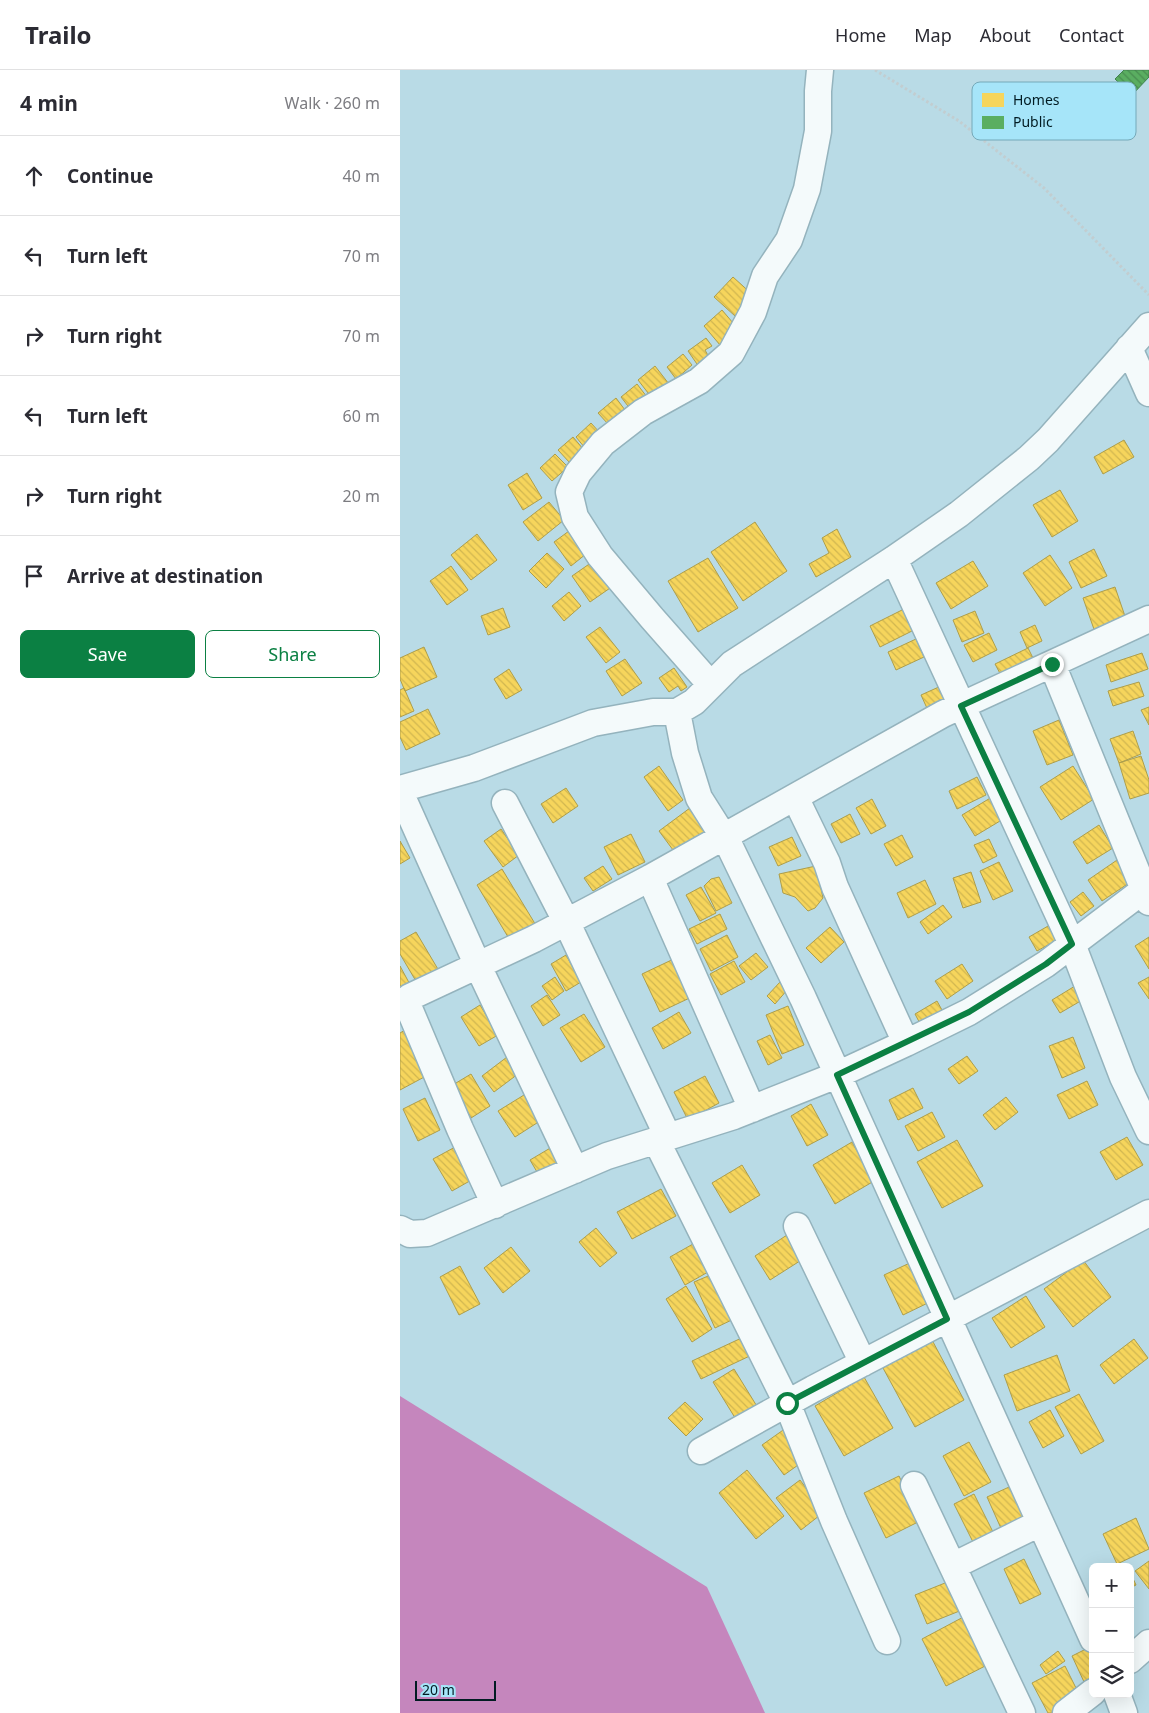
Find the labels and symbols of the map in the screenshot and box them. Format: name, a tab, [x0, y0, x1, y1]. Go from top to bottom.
legend	[972, 82, 1136, 140]
text: Homes	[1013, 90, 1060, 109]
text: Public	[1013, 112, 1053, 131]
route end	[1041, 653, 1064, 676]
route start	[776, 1392, 799, 1415]
scale bar	[415, 1678, 496, 1701]

